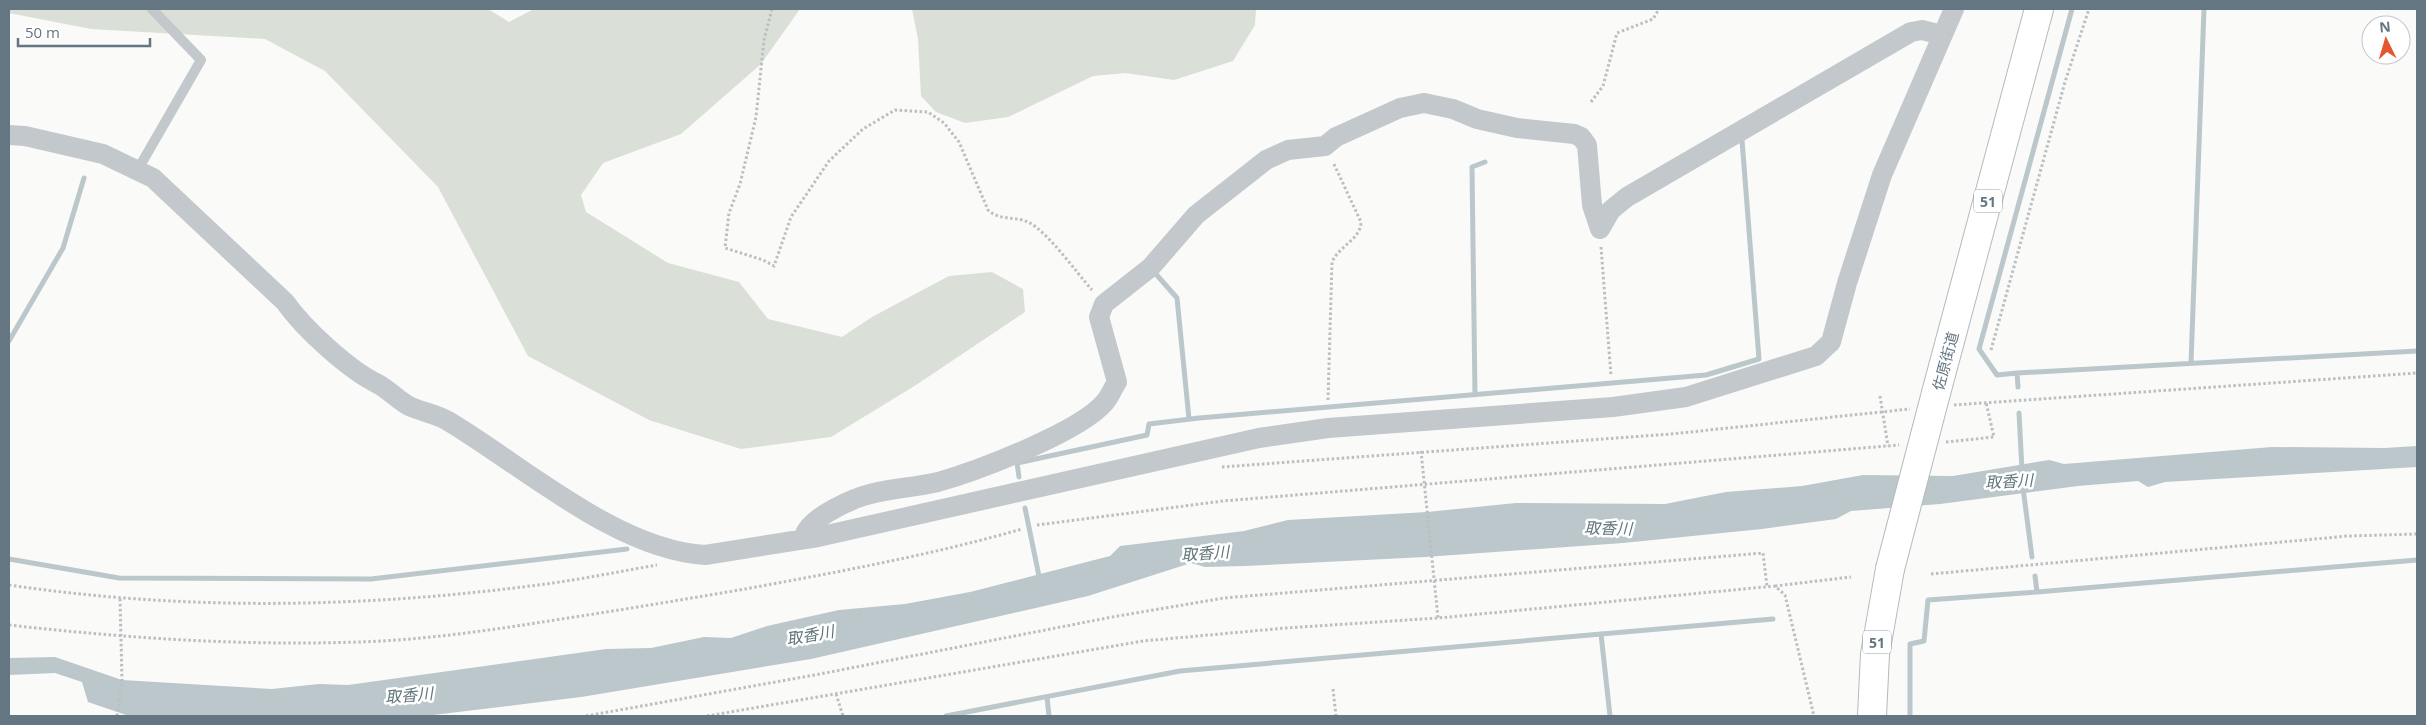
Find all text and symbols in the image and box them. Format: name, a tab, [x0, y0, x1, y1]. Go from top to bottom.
scale bar	[18, 15, 150, 47]
north arrow	[2361, 15, 2411, 65]
text: N	[2378, 17, 2391, 37]
text: 50 m	[25, 22, 60, 42]
road number: 51	[1974, 190, 2002, 212]
street label: 佐原街道	[1928, 329, 1962, 393]
water label: 取香川	[1984, 469, 2036, 493]
water label: 取香川	[1584, 517, 1634, 539]
water label: 取香川	[1180, 540, 1232, 566]
water label: 取香川	[784, 620, 838, 650]
road number: 51	[1863, 630, 1891, 654]
water label: 取香川	[384, 682, 436, 708]

